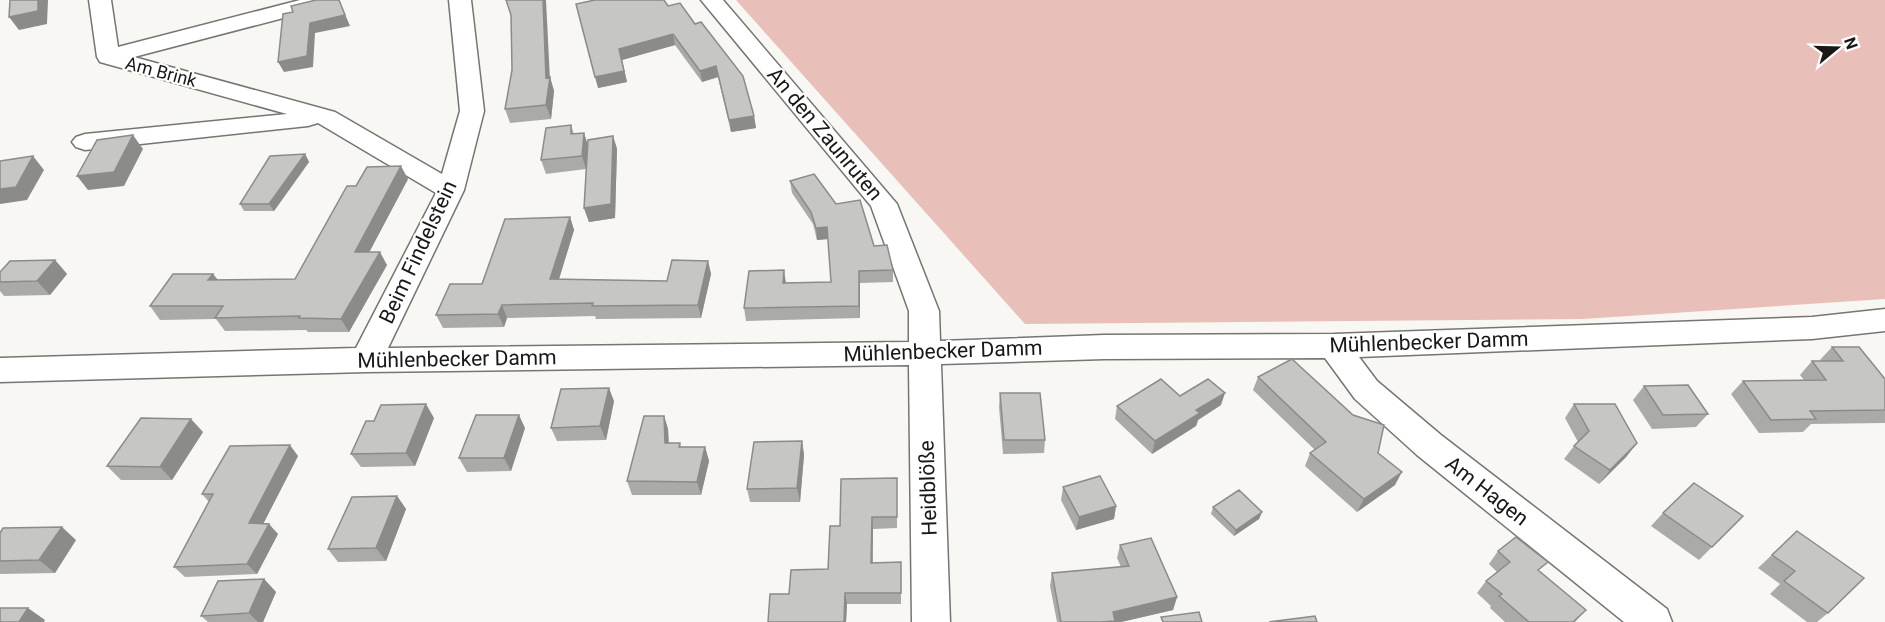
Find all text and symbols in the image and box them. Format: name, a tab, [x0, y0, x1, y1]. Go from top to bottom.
north arrow	[1807, 18, 1867, 78]
text: N	[1840, 35, 1862, 52]
street label: Am Brink	[123, 52, 200, 91]
street label: An den Zaunruten	[763, 63, 887, 205]
street label: Beim Findelstein	[374, 177, 462, 327]
street label: Mühlenbecker Damm	[1329, 327, 1529, 357]
street label: Mühlenbecker Damm	[843, 336, 1043, 366]
street label: Mühlenbecker Damm	[357, 345, 557, 373]
street label: Heidblöße	[914, 440, 942, 536]
street label: Am Hagen	[1441, 451, 1533, 531]

